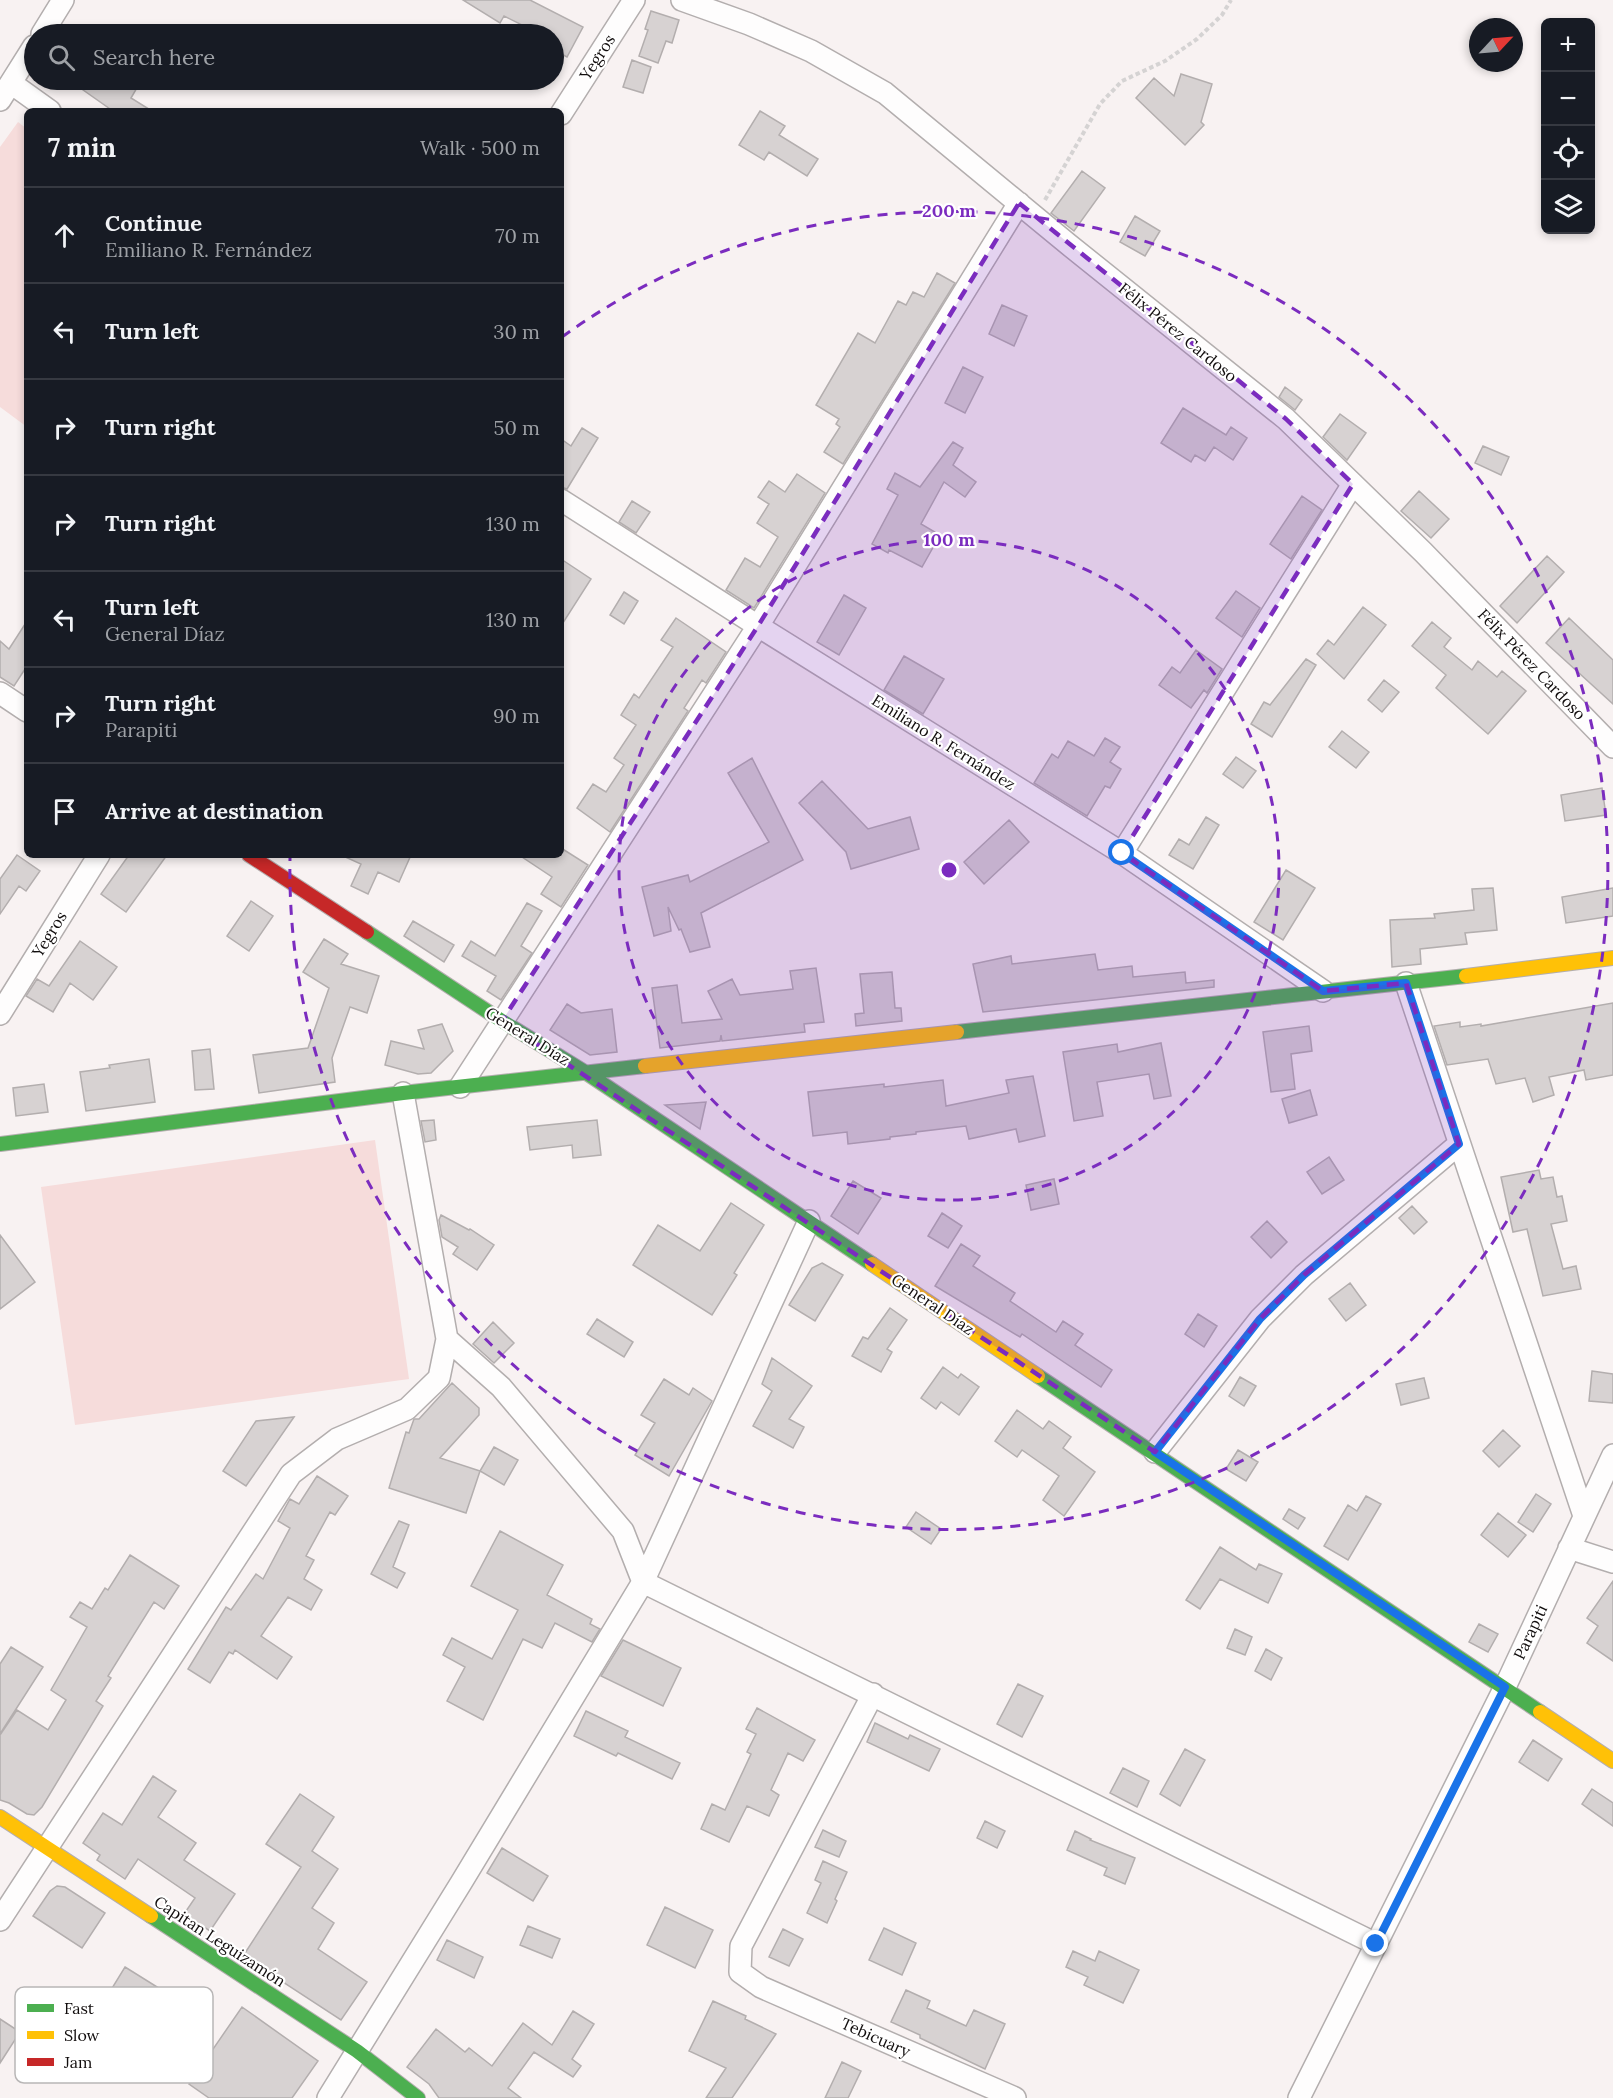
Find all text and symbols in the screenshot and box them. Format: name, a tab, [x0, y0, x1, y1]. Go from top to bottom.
north arrow	[1469, 18, 1523, 72]
map controls	[1541, 18, 1595, 234]
button: +	[1541, 18, 1595, 72]
search box	[24, 24, 564, 90]
street label: Yegros	[574, 30, 619, 84]
icon: search	[45, 41, 78, 74]
text: Search here	[93, 43, 215, 71]
button: −	[1541, 72, 1595, 126]
button: locate	[1541, 126, 1595, 180]
text: 7 min	[48, 131, 116, 164]
text: Walk · 500 m	[420, 135, 540, 160]
button: layers	[1541, 180, 1595, 234]
text: 200 m	[922, 199, 976, 222]
text: Continue	[105, 209, 202, 237]
icon: ahead	[48, 219, 81, 252]
text: 70 m	[495, 223, 540, 248]
text: Emiliano R. Fernández	[105, 237, 312, 262]
street label: Félix Pérez Cardoso	[1115, 278, 1241, 386]
icon: left	[48, 315, 81, 348]
text: Turn left	[105, 317, 199, 345]
text: 30 m	[493, 319, 540, 344]
icon: right	[48, 411, 81, 444]
text: Turn right	[105, 413, 216, 441]
text: 50 m	[494, 415, 540, 440]
icon: right	[48, 507, 81, 540]
text: Turn right	[105, 509, 216, 537]
text: 130 m	[486, 511, 540, 536]
text: 100 m	[923, 528, 975, 551]
text: Turn left	[105, 593, 199, 621]
icon: left	[48, 603, 81, 636]
street label: Félix Pérez Cardoso	[1474, 604, 1590, 724]
text: 130 m	[486, 607, 540, 632]
text: General Díaz	[105, 621, 225, 646]
text: Turn right	[105, 689, 216, 717]
street label: Emiliano R. Fernández	[868, 690, 1020, 794]
icon: right	[48, 699, 81, 732]
text: 90 m	[493, 703, 540, 728]
text: Parapiti	[105, 717, 177, 742]
icon: arrive	[48, 795, 81, 828]
text: Arrive at destination	[105, 797, 323, 825]
route start	[1108, 839, 1134, 865]
centre of rings	[939, 860, 959, 880]
street label: Yegros	[27, 907, 71, 962]
street label: General Díaz	[482, 1002, 574, 1070]
street label: General Díaz	[888, 1269, 978, 1339]
street label: Parapiti	[1509, 1602, 1551, 1662]
street label: Capitan Leguizamón	[151, 1891, 290, 1991]
route end	[1362, 1930, 1388, 1956]
legend	[15, 1987, 213, 2083]
text: Fast	[64, 1998, 95, 2018]
street label: Tebicuary	[838, 2013, 914, 2061]
text: Slow	[64, 2025, 100, 2045]
text: Jam	[63, 2052, 92, 2072]

